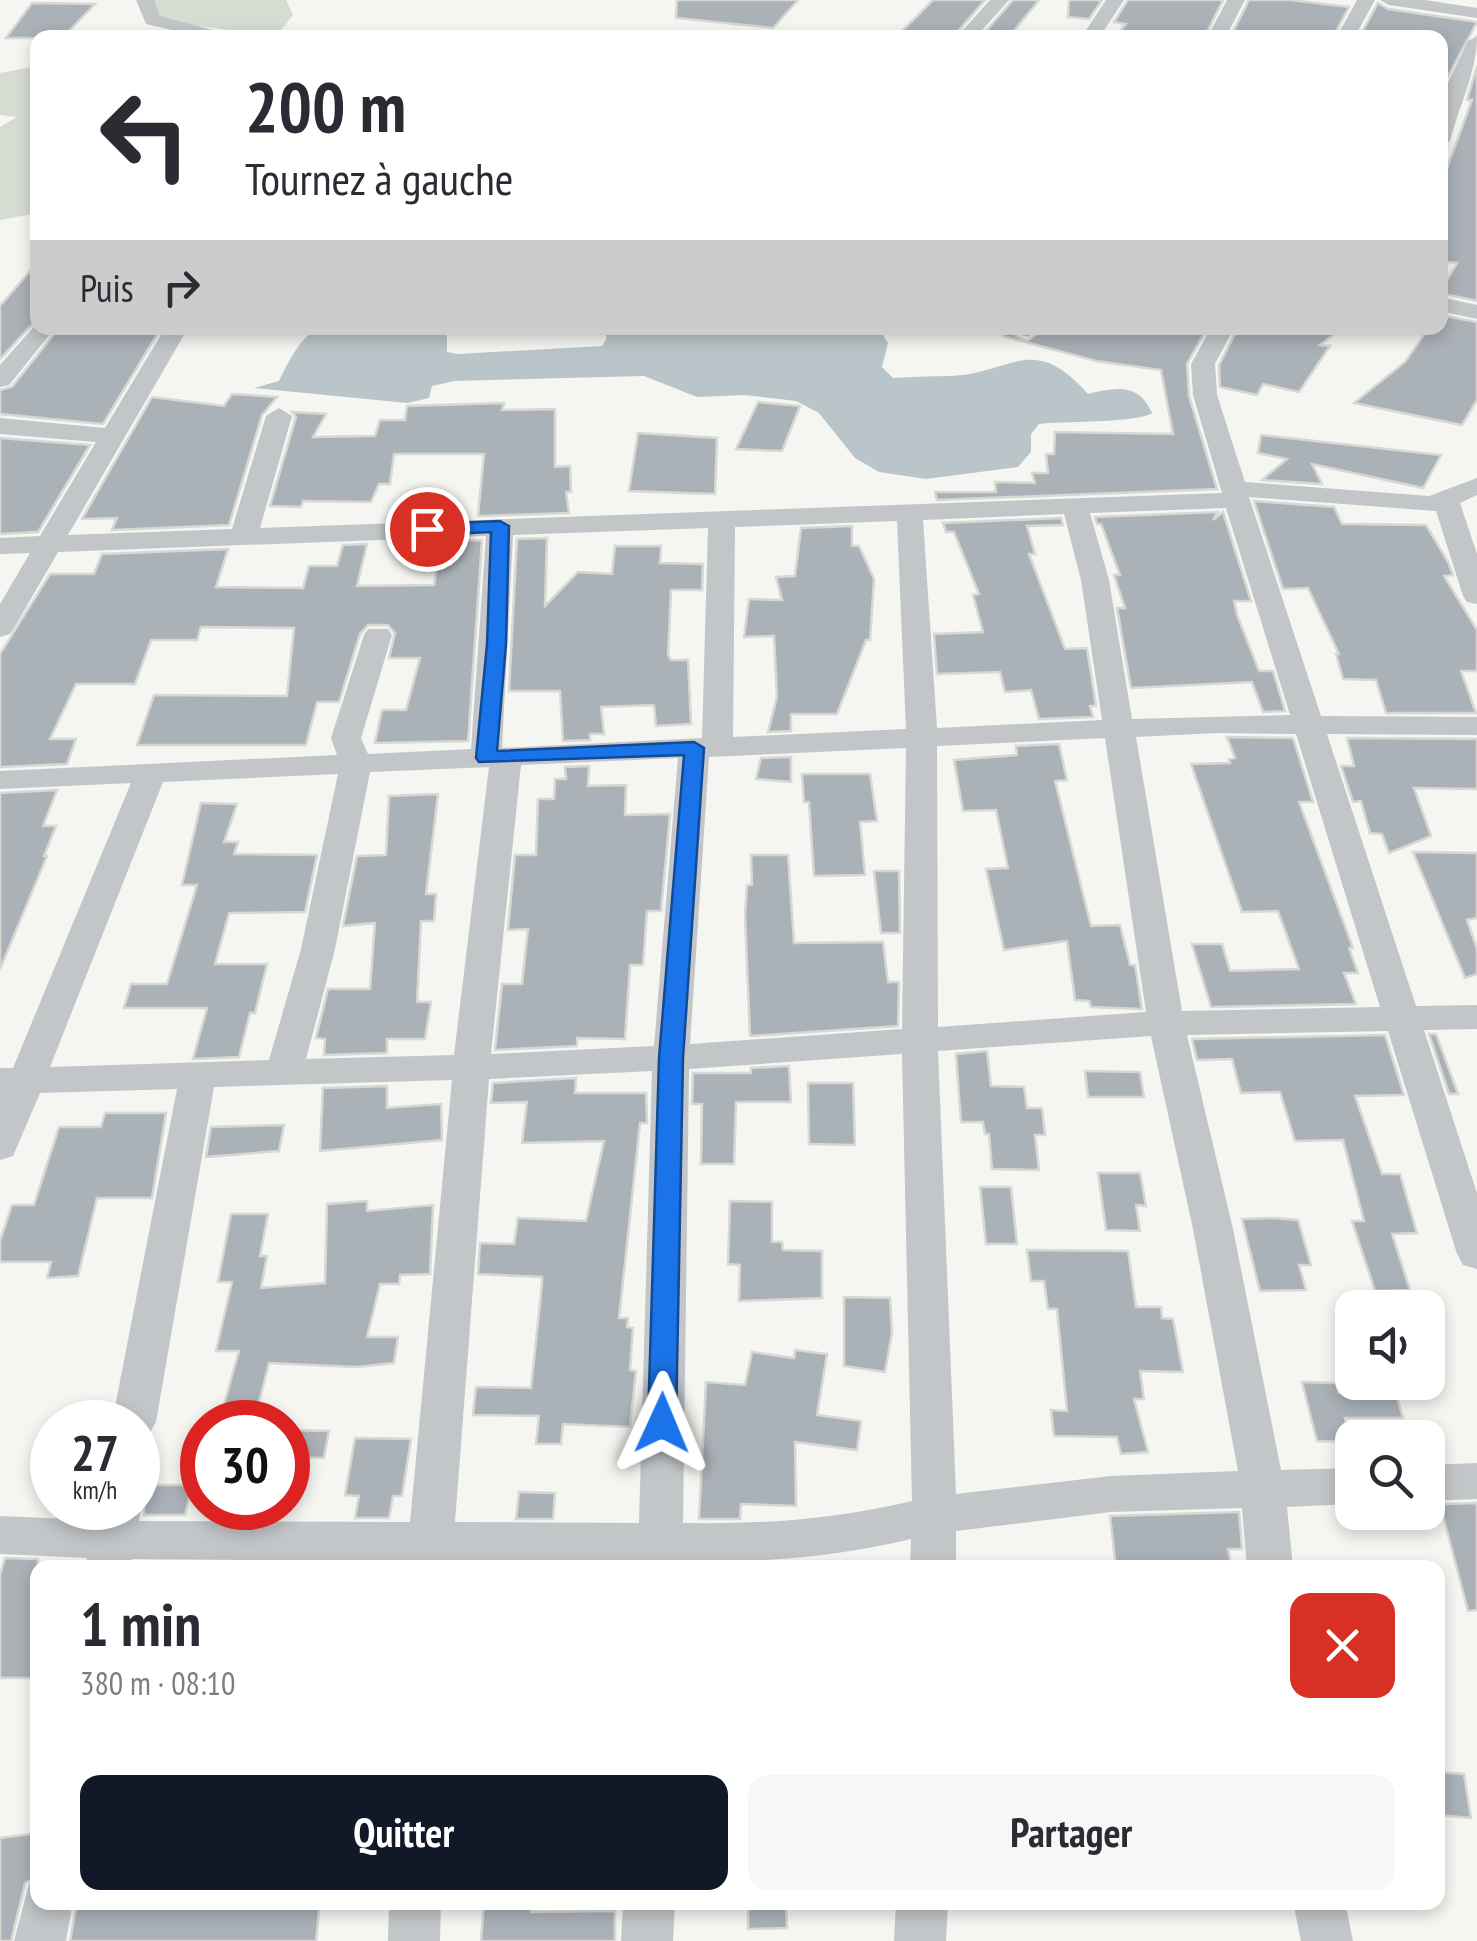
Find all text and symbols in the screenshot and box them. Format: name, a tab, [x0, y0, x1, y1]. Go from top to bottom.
text: 200 m	[245, 61, 406, 151]
icon: left	[80, 70, 210, 200]
text: Tournez à gauche	[245, 149, 513, 207]
icon: right	[154, 260, 209, 315]
text: Puis	[80, 263, 134, 312]
pin	[385, 487, 470, 572]
icon: arrive	[400, 502, 455, 557]
map controls	[1335, 1290, 1445, 1530]
button: sound	[1335, 1290, 1445, 1400]
position arrow	[610, 1371, 714, 1475]
speed limit sign: 30	[180, 1400, 310, 1530]
text: 27	[71, 1420, 119, 1485]
button: search	[1335, 1420, 1445, 1530]
text: km/h	[73, 1474, 117, 1506]
text: 1 min	[80, 1585, 201, 1663]
button: close	[1290, 1593, 1395, 1698]
text: 380 m · 08:10	[80, 1662, 235, 1704]
button: Quitter	[80, 1775, 728, 1890]
button: Partager	[748, 1775, 1395, 1890]

